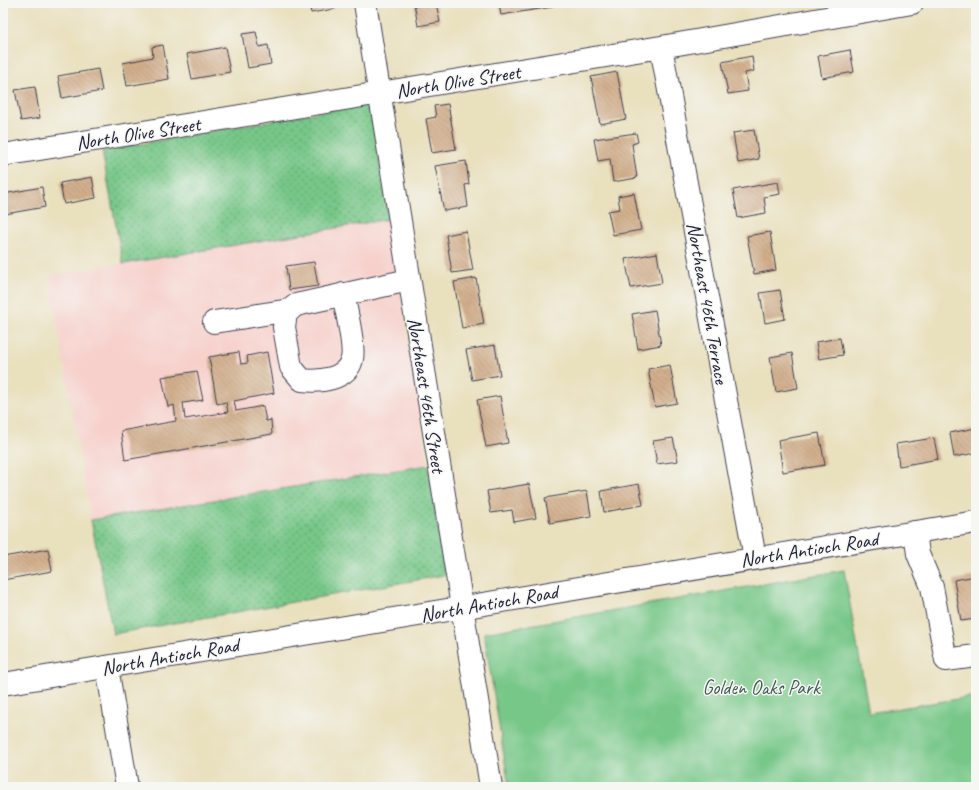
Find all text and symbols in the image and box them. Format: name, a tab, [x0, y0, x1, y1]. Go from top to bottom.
street label: North Olive Street	[394, 59, 524, 104]
street label: North Olive Street	[74, 111, 204, 156]
street label: Northeast 46th Terrace	[681, 221, 734, 387]
street label: Northeast 46th Street	[402, 316, 451, 477]
street label: North Antioch Road	[739, 526, 883, 573]
street label: North Antioch Road	[419, 579, 563, 628]
street label: North Antioch Road	[100, 632, 244, 681]
park label: Golden Oaks Park	[702, 675, 821, 700]

